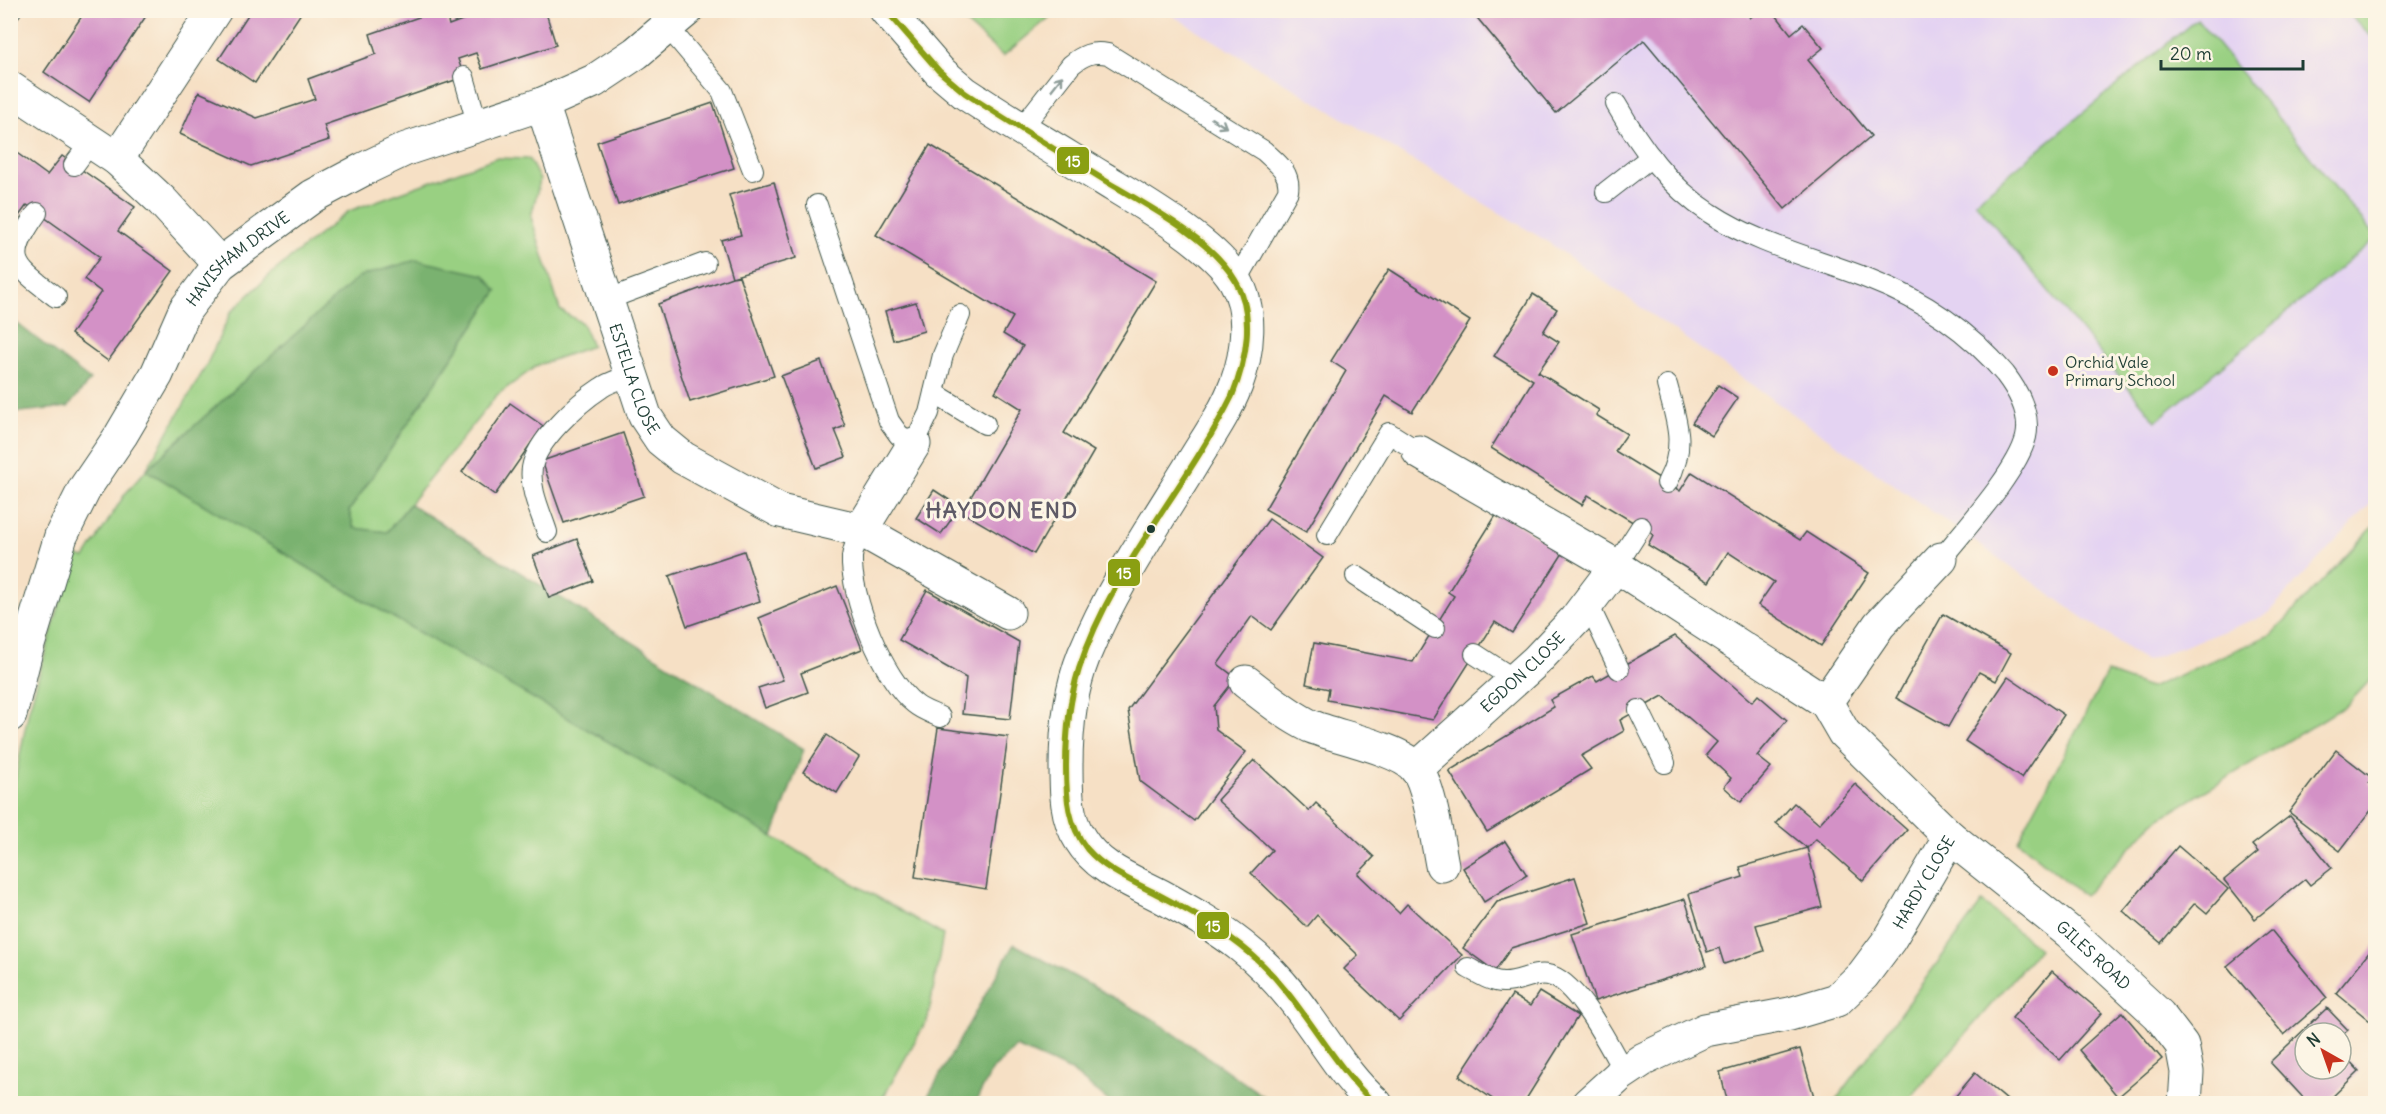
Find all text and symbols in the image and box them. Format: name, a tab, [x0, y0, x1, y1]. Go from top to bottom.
scale bar	[2161, 33, 2304, 71]
text: 20 m	[2170, 42, 2212, 65]
one-way arrow	[1050, 75, 1063, 91]
one-way arrow	[1210, 118, 1227, 130]
line badge: 15	[1056, 146, 1090, 175]
text: 15	[1065, 151, 1081, 171]
street label: HAVISHAM DRIVE	[182, 207, 293, 310]
street label: ESTELLA CLOSE	[605, 321, 664, 438]
place label: Orchid Vale Primary School	[2065, 352, 2175, 390]
marker: Orchid Vale Primary School	[2046, 364, 2060, 378]
district label: HAYDON END	[926, 496, 1079, 524]
unlabelled marker	[1145, 523, 1157, 535]
line badge: 15	[1107, 558, 1141, 587]
text: 15	[1116, 563, 1132, 583]
street label: EGDON CLOSE	[1476, 627, 1569, 716]
street label: HARDY CLOSE	[1888, 832, 1959, 933]
line badge: 15	[1196, 911, 1230, 940]
text: 15	[1205, 916, 1221, 936]
street label: GILES ROAD	[2053, 916, 2135, 994]
north arrow	[2293, 1021, 2353, 1081]
text: N	[2303, 1028, 2324, 1051]

